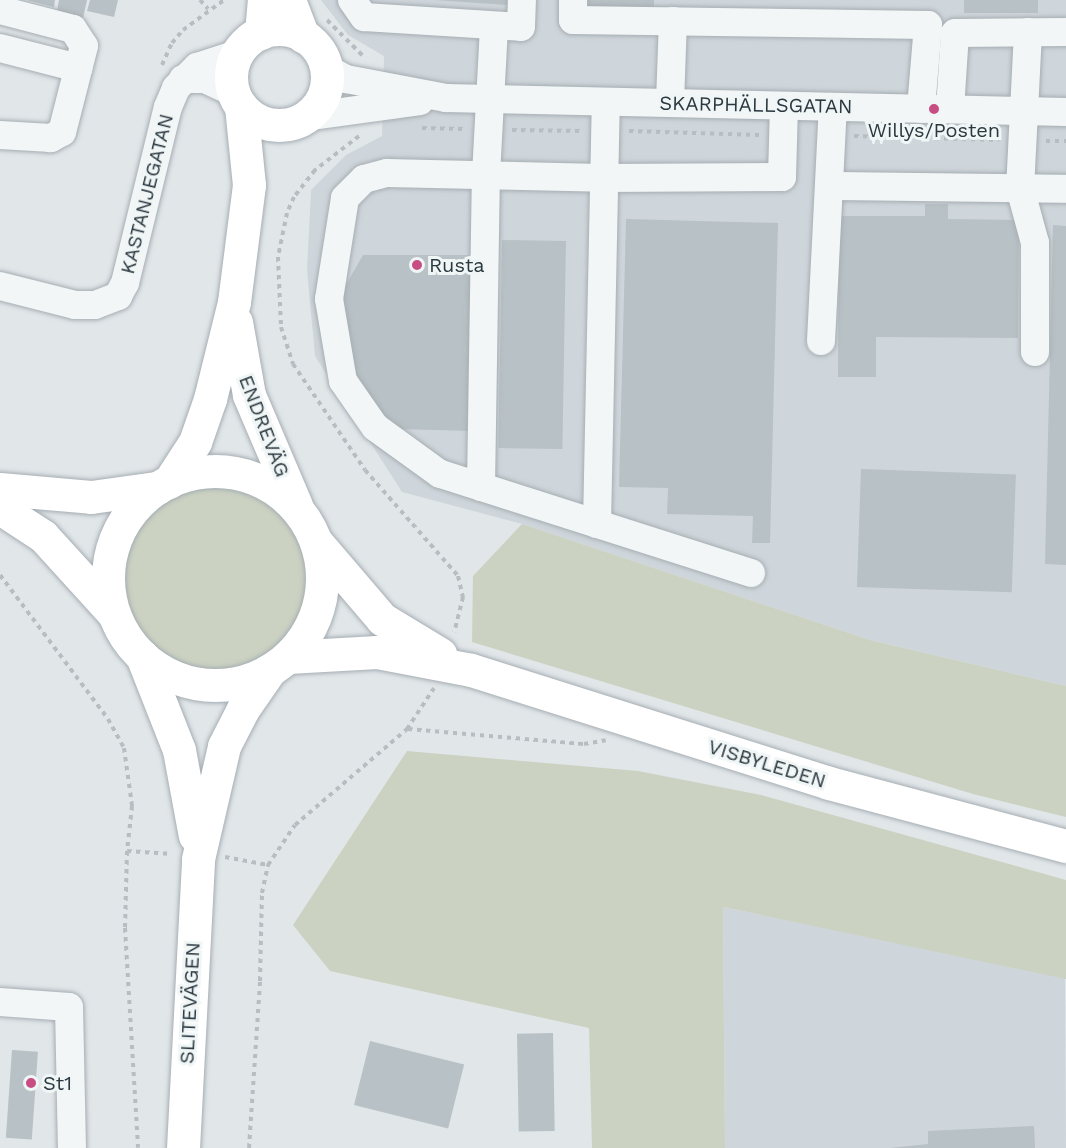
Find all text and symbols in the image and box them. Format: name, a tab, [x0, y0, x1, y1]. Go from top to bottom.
street label: SKARPHÄLLSGATAN	[659, 91, 853, 119]
marker: Willys/Posten	[927, 102, 941, 116]
street label: KASTANJEGATAN	[115, 111, 179, 277]
place label: Willys/Posten	[868, 118, 1000, 142]
place label: Rusta	[429, 253, 485, 277]
marker: Rusta	[410, 258, 424, 272]
street label: ENDREVÄG	[234, 372, 294, 480]
street label: VISBYLEDEN	[705, 735, 829, 793]
street label: SLITEVÄGEN	[175, 941, 205, 1065]
place label: St1	[43, 1071, 72, 1095]
marker: St1	[24, 1076, 38, 1090]

